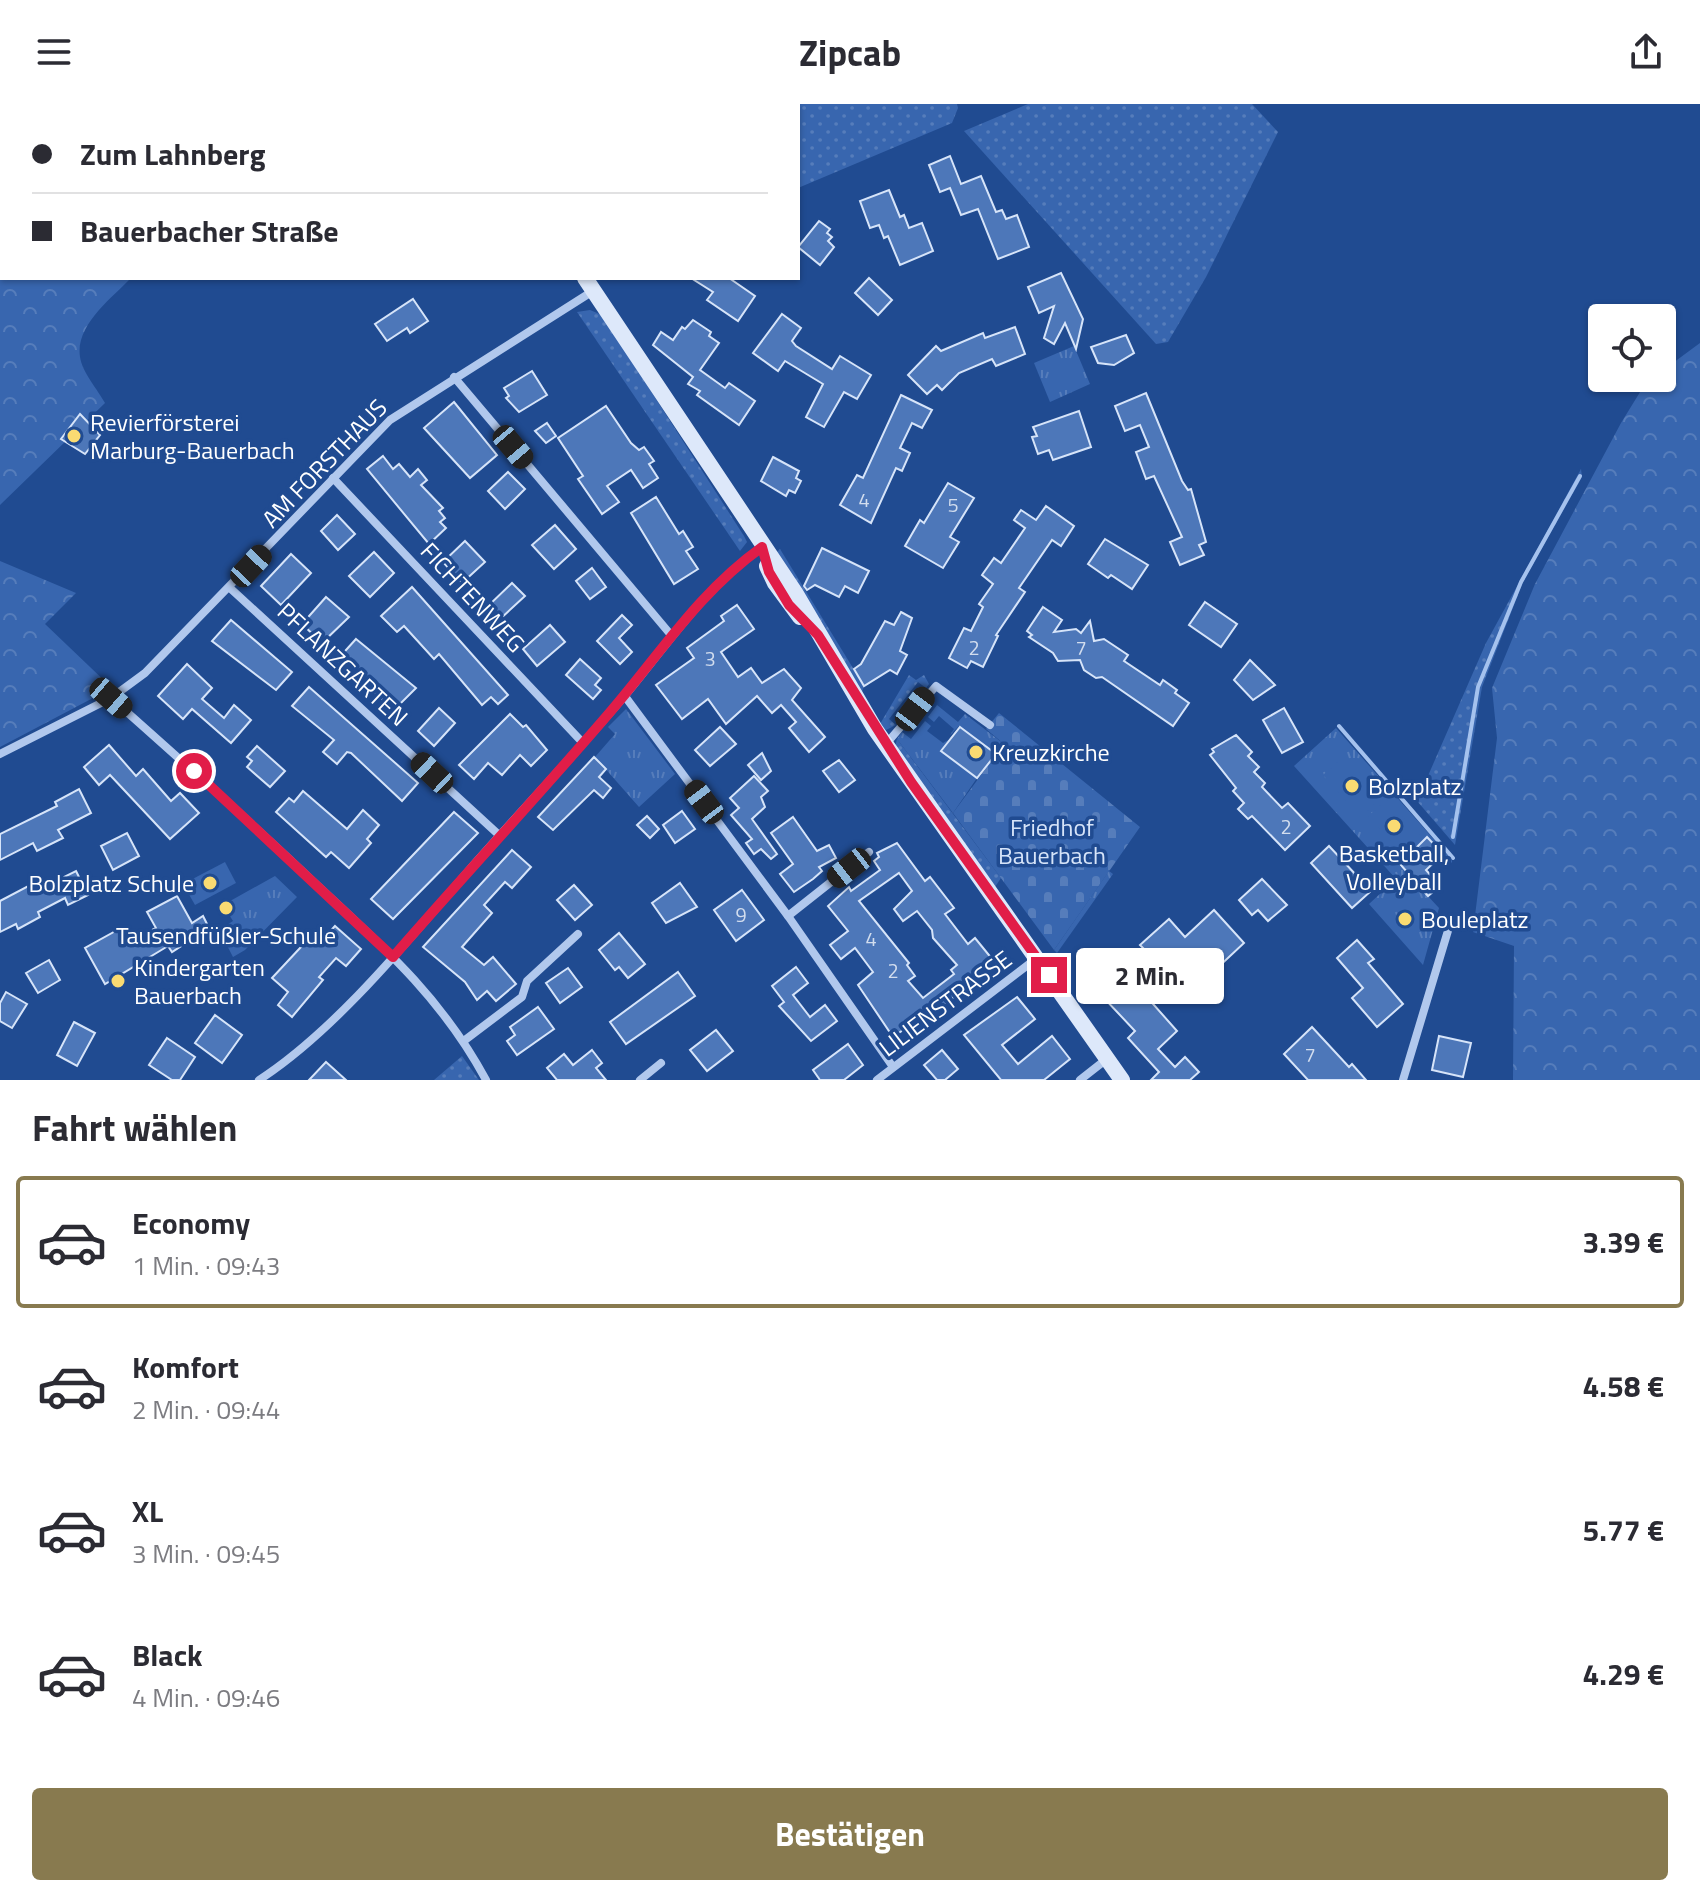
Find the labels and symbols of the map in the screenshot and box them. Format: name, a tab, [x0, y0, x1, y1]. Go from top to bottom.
street label: AM FORSTHAUS	[253, 390, 395, 536]
place label: Revierförsterei Marburg-Bauerbach	[90, 404, 295, 468]
car	[488, 421, 538, 473]
marker: Revierförsterei Marburg-Bauerbach	[65, 427, 83, 445]
house number: 4	[858, 484, 870, 515]
house number: 5	[947, 489, 959, 520]
street label: FICHTENWEG	[412, 534, 534, 660]
car	[226, 540, 276, 592]
street label: PFLANZGARTEN	[270, 594, 416, 734]
house number: 2	[968, 632, 980, 663]
house number: 7	[1075, 632, 1087, 663]
house number: 3	[704, 643, 716, 674]
car	[85, 673, 137, 723]
car	[891, 683, 939, 735]
place label: Kreuzkirche	[992, 734, 1110, 770]
marker: Kreuzkirche	[967, 743, 985, 761]
car	[406, 748, 458, 798]
route start	[176, 753, 212, 789]
place label: Bolzplatz	[1368, 768, 1461, 804]
car	[680, 776, 728, 828]
marker: Bolzplatz	[1343, 777, 1361, 795]
park label: Friedhof Bauerbach	[998, 809, 1106, 873]
house number: 2	[1280, 811, 1292, 842]
marker: Basketball, Volleyball	[1385, 817, 1403, 835]
place label: Basketball, Volleyball	[1339, 835, 1449, 899]
car	[823, 844, 875, 892]
place label: Bolzplatz Schule	[28, 865, 194, 901]
marker: Bolzplatz Schule	[201, 874, 219, 892]
marker: Tausendfüßler-Schule	[217, 899, 235, 917]
house number: 9	[735, 899, 747, 930]
place label: Bouleplatz	[1421, 901, 1528, 937]
marker: Bouleplatz	[1396, 910, 1414, 928]
place label: Tausendfüßler-Schule	[116, 917, 336, 953]
house number: 4	[865, 923, 877, 954]
street label: LILIENSTRASSE	[871, 941, 1019, 1065]
callout: 2 Min.	[1077, 947, 1225, 1003]
place label: Kindergarten Bauerbach	[134, 949, 265, 1013]
house number: 2	[887, 955, 899, 986]
route end	[1031, 957, 1067, 993]
marker: Kindergarten Bauerbach	[109, 972, 127, 990]
house number: 7	[1304, 1039, 1316, 1070]

